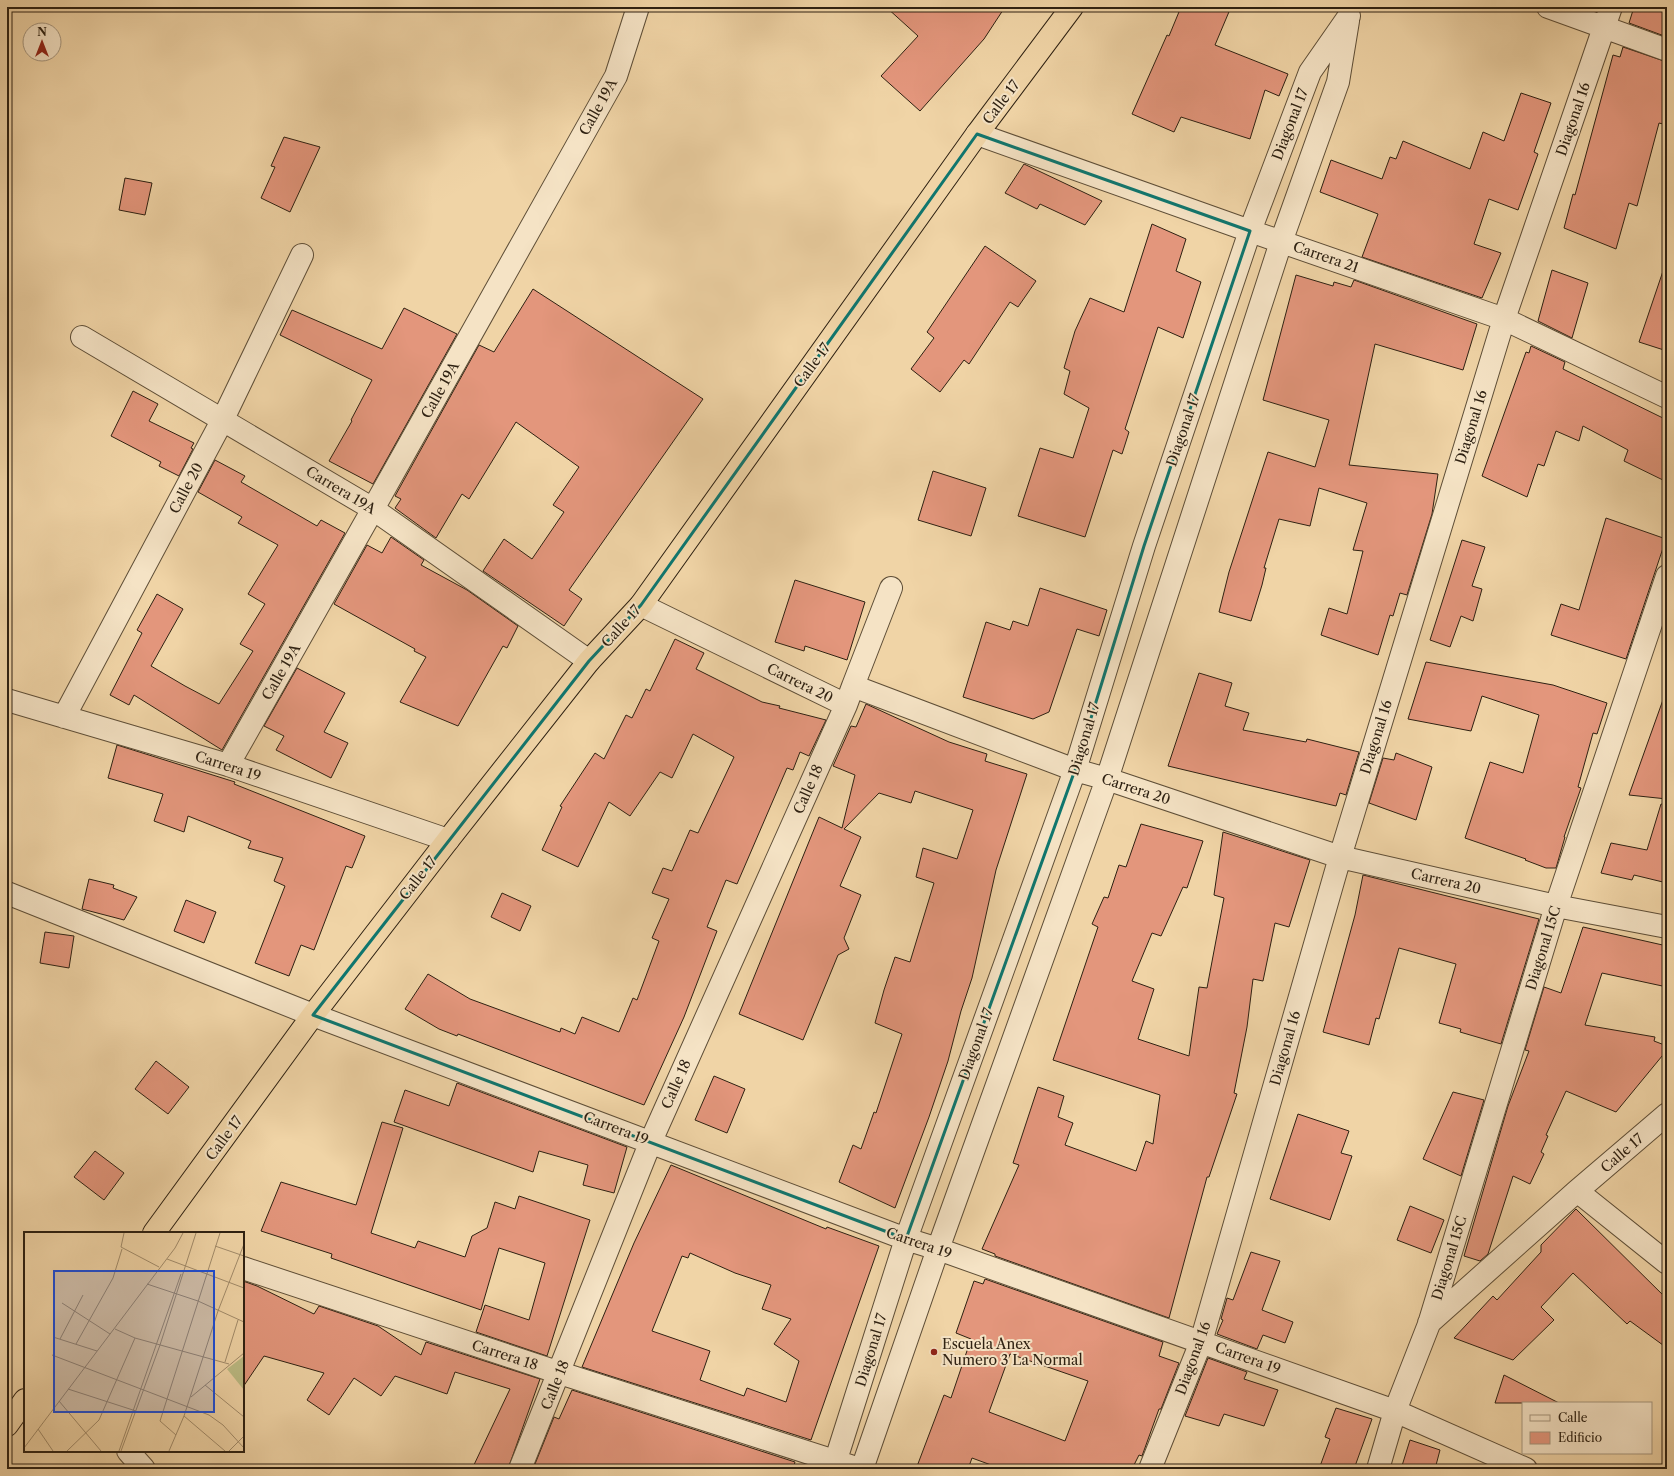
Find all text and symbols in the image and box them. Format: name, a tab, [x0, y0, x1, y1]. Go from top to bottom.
north arrow	[22, 22, 62, 62]
text: N	[37, 25, 47, 39]
street label: Calle 19A	[575, 75, 621, 139]
street label: Calle 17	[979, 76, 1024, 128]
street label: Diagonal 16	[1552, 80, 1594, 158]
street label: Diagonal 17	[1268, 85, 1312, 163]
street label: Carrera 21	[1291, 237, 1361, 277]
street label: Calle 17	[790, 339, 834, 391]
street label: Calle 19A	[417, 358, 463, 422]
street label: Diagonal 16	[1451, 388, 1491, 466]
street label: Diagonal 17	[1162, 391, 1204, 469]
street label: Calle 20	[165, 459, 207, 517]
street label: Carrera 19A	[303, 462, 380, 518]
street label: Calle 17	[597, 601, 645, 651]
street label: Calle 19A	[258, 640, 305, 703]
street label: Carrera 20	[764, 659, 836, 707]
street label: Diagonal 16	[1356, 698, 1396, 776]
street label: Diagonal 17	[1064, 700, 1104, 778]
street label: Carrera 19	[193, 747, 263, 785]
street label: Calle 18	[789, 761, 827, 817]
street label: Carrera 20	[1099, 769, 1173, 809]
street label: Calle 17	[395, 852, 441, 904]
street label: Carrera 20	[1409, 864, 1483, 898]
street label: Diagonal 15C	[1522, 904, 1564, 992]
street label: Diagonal 17	[955, 1005, 997, 1083]
street label: Diagonal 16	[1266, 1008, 1304, 1088]
street label: Calle 18	[657, 1056, 695, 1112]
street label: Carrera 19	[581, 1107, 651, 1149]
street label: Calle 17	[202, 1112, 246, 1164]
street label: Calle 17	[1597, 1129, 1647, 1176]
street label: Diagonal 15C	[1428, 1214, 1470, 1302]
street label: Carrera 19	[884, 1223, 954, 1263]
inset map	[24, 1232, 244, 1452]
street label: Diagonal 17	[851, 1311, 891, 1389]
street label: Diagonal 16	[1171, 1319, 1215, 1397]
place label: Escuela Anex Numero 3 La Normal	[942, 1335, 1083, 1369]
street label: Carrera 18	[470, 1336, 540, 1374]
street label: Carrera 19	[1213, 1338, 1283, 1378]
marker: Escuela Anex Numero 3 La Normal	[929, 1347, 939, 1357]
street label: Calle 18	[537, 1357, 573, 1413]
legend	[1522, 1402, 1652, 1454]
text: Calle	[1558, 1410, 1588, 1425]
text: Edificio	[1558, 1430, 1602, 1445]

